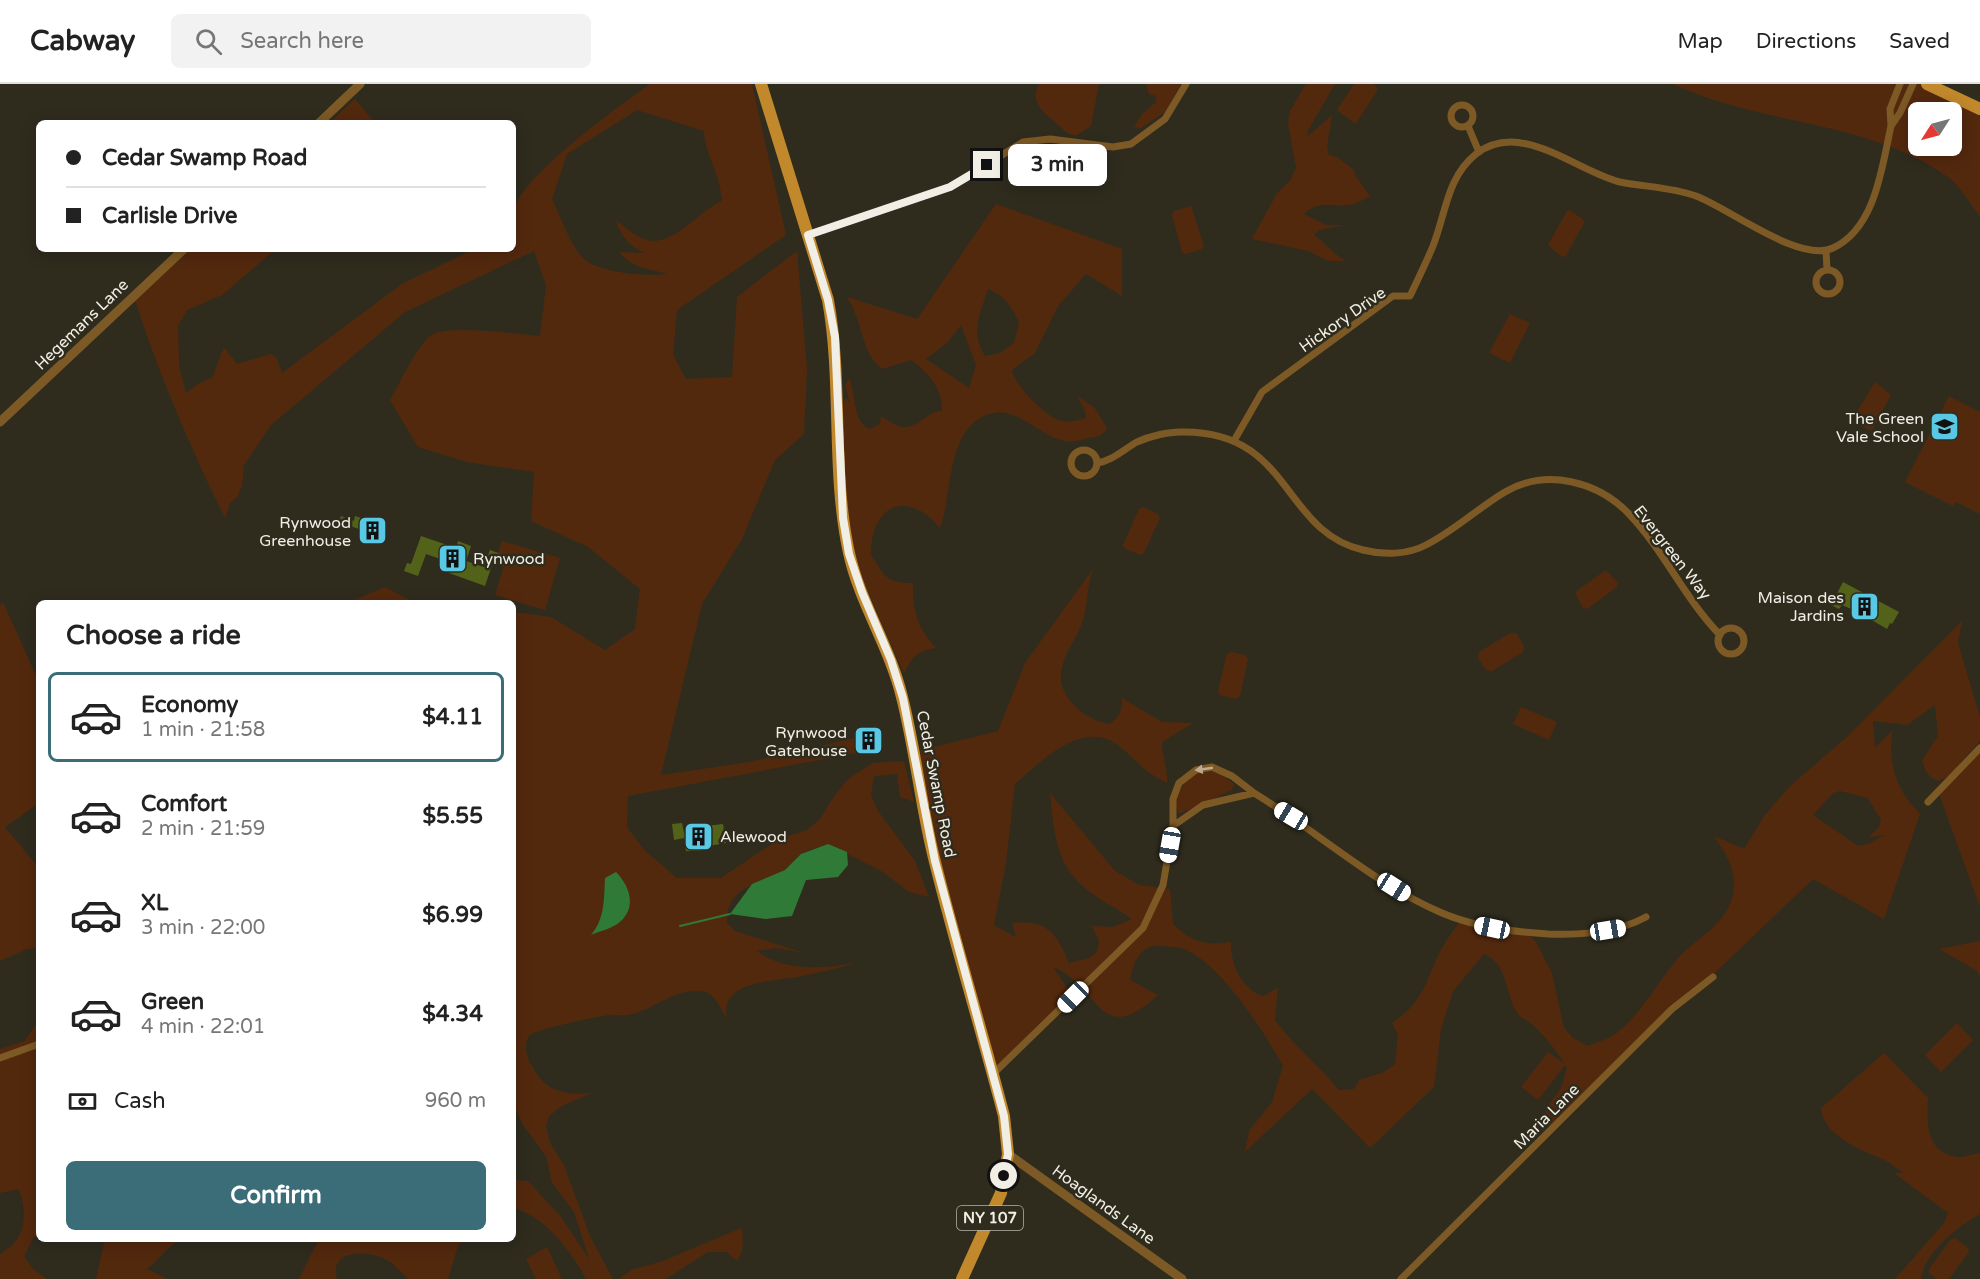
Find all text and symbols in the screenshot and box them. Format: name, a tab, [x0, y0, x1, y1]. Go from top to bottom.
search box	[171, 14, 591, 68]
text: Cabway	[30, 24, 135, 58]
icon: search	[192, 25, 225, 58]
text: Search here	[240, 28, 364, 54]
text: Map	[1677, 29, 1723, 54]
text: Directions	[1756, 29, 1856, 54]
text: Saved	[1889, 29, 1950, 54]
north arrow	[1908, 102, 1962, 156]
map controls	[1908, 102, 1962, 156]
callout: 3 min	[1008, 144, 1107, 186]
text: Cedar Swamp Road	[102, 145, 307, 171]
route end	[973, 151, 1000, 178]
text: 3 min	[1031, 153, 1084, 177]
text: Carlisle Drive	[102, 203, 237, 229]
street label: Hegemans Lane	[31, 275, 133, 374]
street label: Hickory Drive	[1295, 283, 1390, 357]
place label: The Green Vale School	[1836, 409, 1924, 447]
school or university icon: The Green Vale School	[1929, 411, 1961, 443]
street label: Evergreen Way	[1629, 501, 1716, 604]
place label: Rynwood Greenhouse	[259, 513, 351, 551]
building icon: Rynwood Greenhouse	[356, 515, 388, 547]
building icon: Rynwood	[436, 542, 468, 574]
place label: Rynwood	[473, 549, 545, 569]
place label: Maison des Jardins	[1757, 588, 1844, 626]
building icon: Maison des Jardins	[1849, 590, 1881, 622]
text: Choose a ride	[66, 619, 241, 652]
icon: car	[69, 690, 123, 744]
text: Economy	[141, 692, 238, 718]
text: $4.11	[422, 704, 483, 730]
street label: Cedar Swamp Road	[912, 709, 960, 859]
text: 1 min · 21:58	[141, 718, 265, 742]
place label: Rynwood Gatehouse	[765, 723, 847, 761]
building icon: Rynwood Gatehouse	[852, 725, 884, 757]
one-way arrow	[1194, 765, 1213, 774]
icon: car	[69, 789, 123, 843]
text: Comfort	[141, 791, 227, 817]
car	[1271, 799, 1311, 833]
text: $5.55	[422, 803, 483, 829]
text: 2 min · 21:59	[141, 817, 265, 841]
building icon: Alewood	[683, 820, 715, 852]
car	[1158, 826, 1182, 864]
place label: Alewood	[720, 827, 787, 847]
car	[1374, 870, 1414, 904]
icon: car	[69, 888, 123, 942]
text: XL	[141, 890, 168, 916]
text: $6.99	[422, 902, 483, 928]
car	[1473, 915, 1511, 941]
text: 3 min · 22:00	[141, 916, 265, 940]
car	[1589, 918, 1627, 942]
car	[1054, 978, 1092, 1016]
icon: car	[69, 987, 123, 1041]
text: Green	[141, 989, 204, 1015]
text: $4.34	[422, 1001, 483, 1027]
text: 4 min · 22:01	[141, 1015, 265, 1039]
street label: Maria Lane	[1510, 1080, 1584, 1154]
icon: cash	[66, 1085, 99, 1118]
text: Cash	[114, 1088, 166, 1114]
text: 960 m	[425, 1089, 486, 1113]
button: Confirm	[66, 1161, 486, 1230]
street label: Hoaglands Lane	[1048, 1161, 1159, 1249]
route start	[990, 1162, 1017, 1189]
road number: NY 107	[957, 1206, 1023, 1230]

